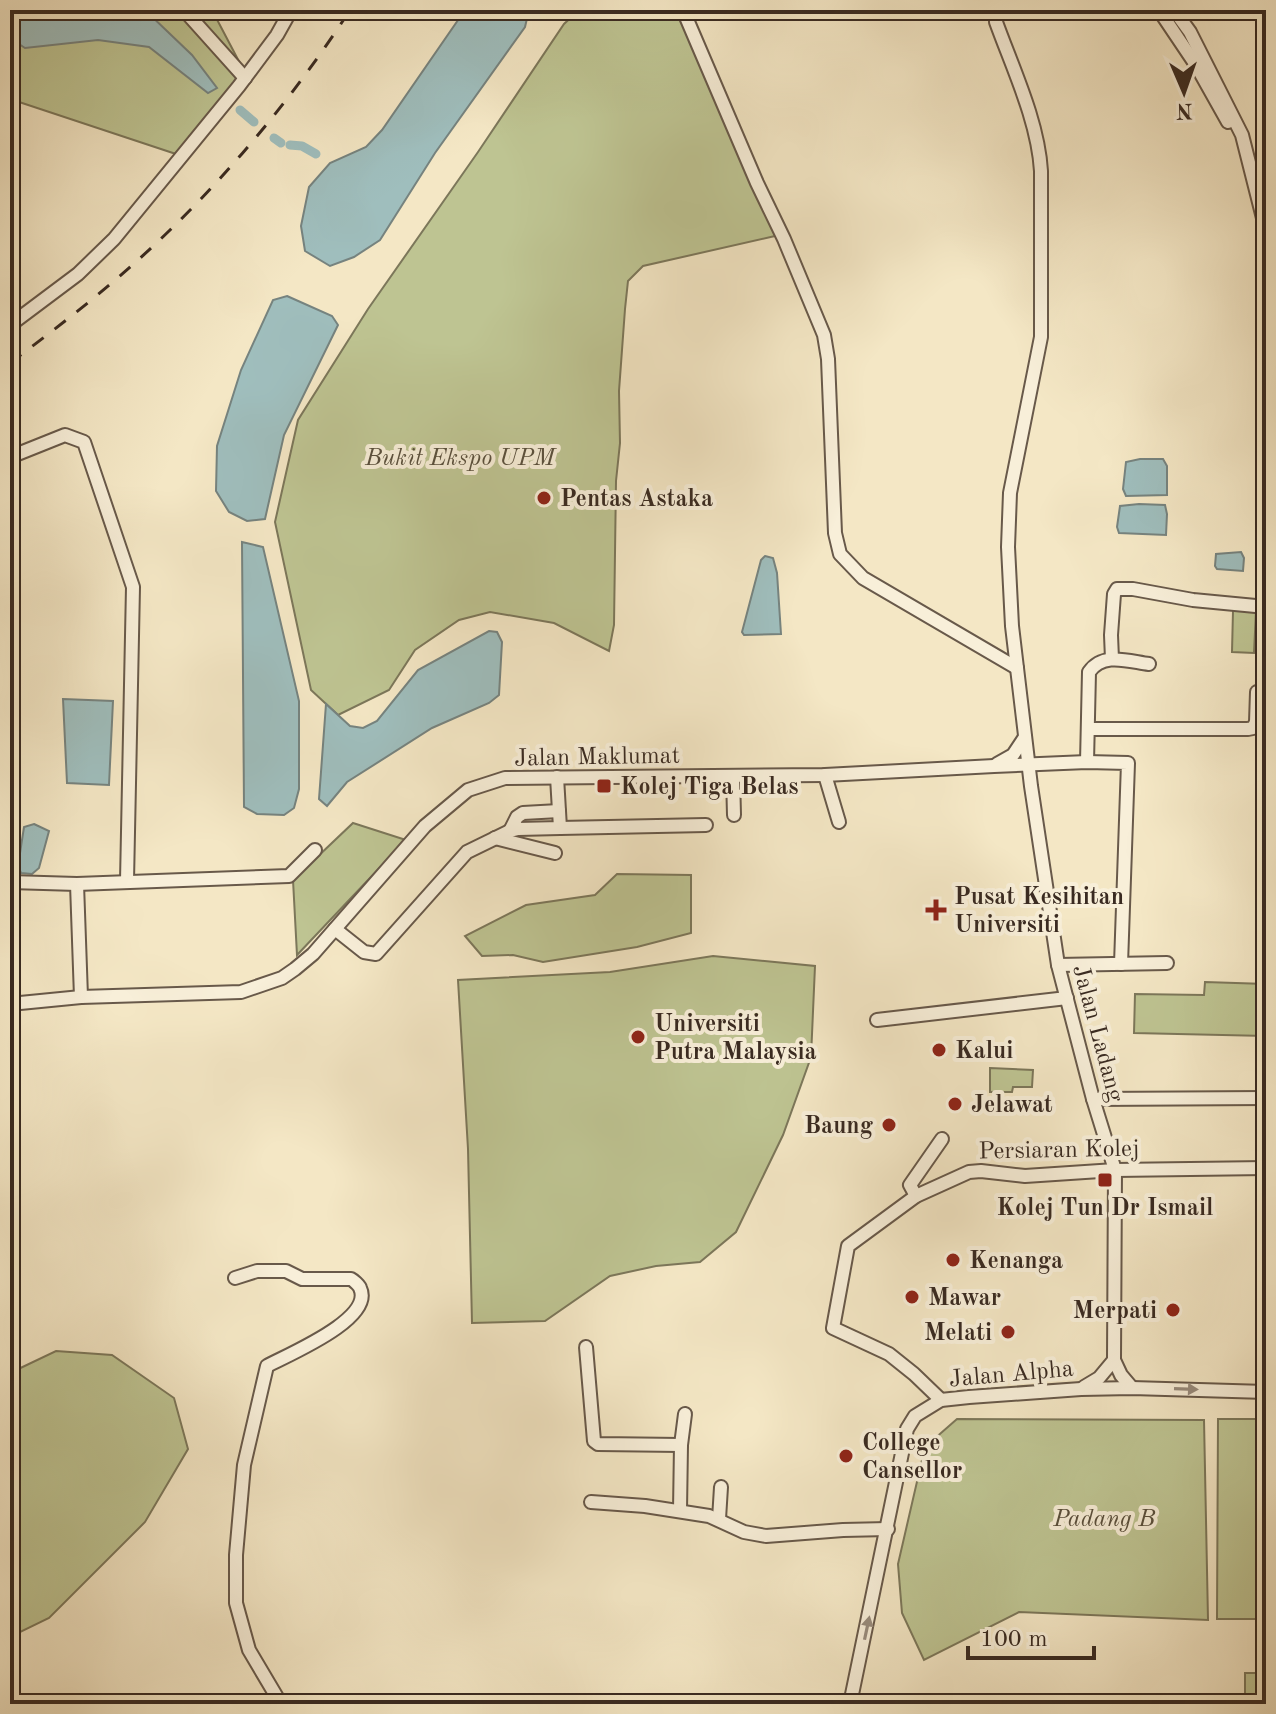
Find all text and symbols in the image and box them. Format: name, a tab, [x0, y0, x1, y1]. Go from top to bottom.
north arrow	[1144, 52, 1224, 132]
text: N	[1176, 99, 1193, 121]
park label: Bukit Ekspo UPM	[364, 447, 557, 471]
place label: Pentas Astaka	[560, 488, 713, 512]
marker: Pentas Astaka	[535, 489, 553, 507]
street label: Jalan Maklumat	[514, 745, 680, 771]
place label: Kolej Tiga Belas	[620, 776, 798, 800]
marker: Kolej Tiga Belas	[595, 777, 613, 795]
place label: Pusat Kesihitan Universiti	[954, 886, 1124, 938]
marker: Pusat Kesihitan Universiti	[925, 899, 947, 921]
street label: Jalan Ladang	[1067, 962, 1127, 1105]
place label: Universiti Putra Malaysia	[654, 1013, 817, 1065]
marker: Universiti Putra Malaysia	[629, 1028, 647, 1046]
place label: Kalui	[955, 1040, 1013, 1064]
marker: Kalui	[930, 1041, 948, 1059]
place label: Jelawat	[971, 1094, 1053, 1118]
marker: Jelawat	[946, 1095, 964, 1113]
place label: Baung	[804, 1115, 874, 1139]
marker: Baung	[880, 1116, 898, 1134]
street label: Persiaran Kolej	[978, 1138, 1140, 1164]
marker: Kolej Tun Dr Ismail	[1096, 1171, 1114, 1189]
place label: Kolej Tun Dr Ismail	[997, 1197, 1213, 1221]
place label: Kenanga	[969, 1250, 1063, 1274]
marker: Kenanga	[944, 1251, 962, 1269]
place label: Mawar	[928, 1287, 1001, 1311]
marker: Mawar	[903, 1288, 921, 1306]
place label: Merpati	[1073, 1300, 1157, 1324]
marker: Merpati	[1164, 1301, 1182, 1319]
place label: Melati	[924, 1322, 992, 1346]
marker: Melati	[999, 1323, 1017, 1341]
street label: Jalan Alpha	[948, 1358, 1075, 1392]
one-way arrow	[1174, 1382, 1199, 1395]
place label: College Cansellor	[862, 1432, 962, 1484]
marker: College Cansellor	[837, 1447, 855, 1465]
park label: Padang B	[1052, 1508, 1155, 1532]
scale bar	[968, 1610, 1094, 1660]
one-way arrow	[861, 1615, 874, 1640]
text: 100 m	[980, 1628, 1048, 1652]

